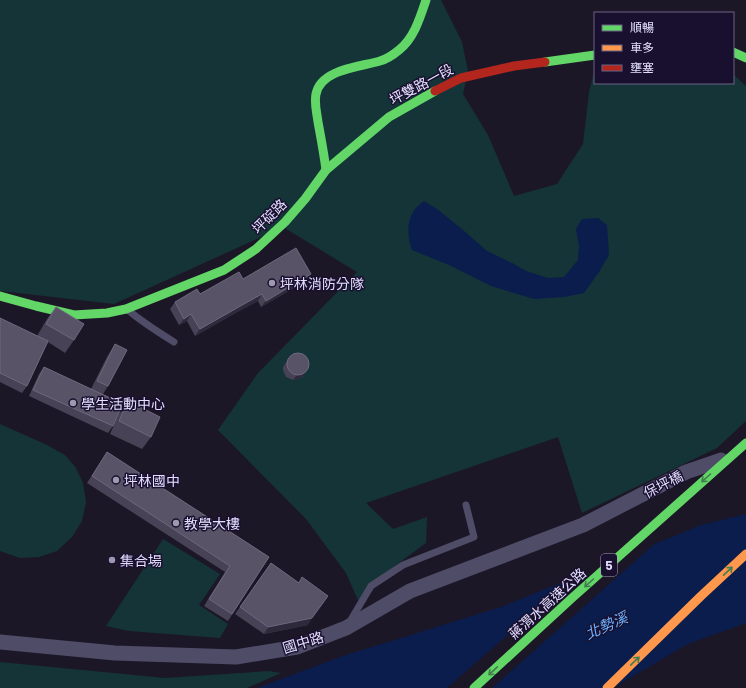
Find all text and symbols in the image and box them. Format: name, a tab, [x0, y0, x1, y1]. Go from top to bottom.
legend	[594, 12, 734, 84]
text: 順暢	[630, 20, 654, 34]
text: 車多	[630, 40, 654, 54]
street label: 坪雙路一段	[386, 60, 456, 108]
text: 壅塞	[630, 60, 654, 74]
street label: 坪碇路	[248, 195, 290, 237]
place label: 坪林消防分隊	[280, 275, 364, 292]
marker: 坪林消防分隊	[267, 278, 277, 288]
place label: 學生活動中心	[81, 395, 165, 412]
marker: 學生活動中心	[68, 398, 78, 408]
street label: 保坪橋	[640, 467, 686, 501]
place label: 坪林國中	[124, 472, 180, 489]
one-way arrow	[702, 473, 712, 482]
marker: 坪林國中	[111, 475, 121, 485]
place label: 教學大樓	[184, 515, 240, 532]
marker: 教學大樓	[171, 518, 181, 528]
place label: 集合場	[120, 552, 162, 569]
road number: 5	[601, 554, 617, 576]
marker: 集合場	[107, 555, 117, 565]
street label: 蔣渭水高速公路	[505, 564, 589, 642]
one-way arrow	[723, 566, 733, 575]
one-way arrow	[583, 579, 594, 588]
water label: 北勢溪	[582, 607, 632, 642]
street label: 國中路	[280, 628, 326, 656]
one-way arrow	[630, 656, 640, 666]
one-way arrow	[488, 666, 498, 675]

